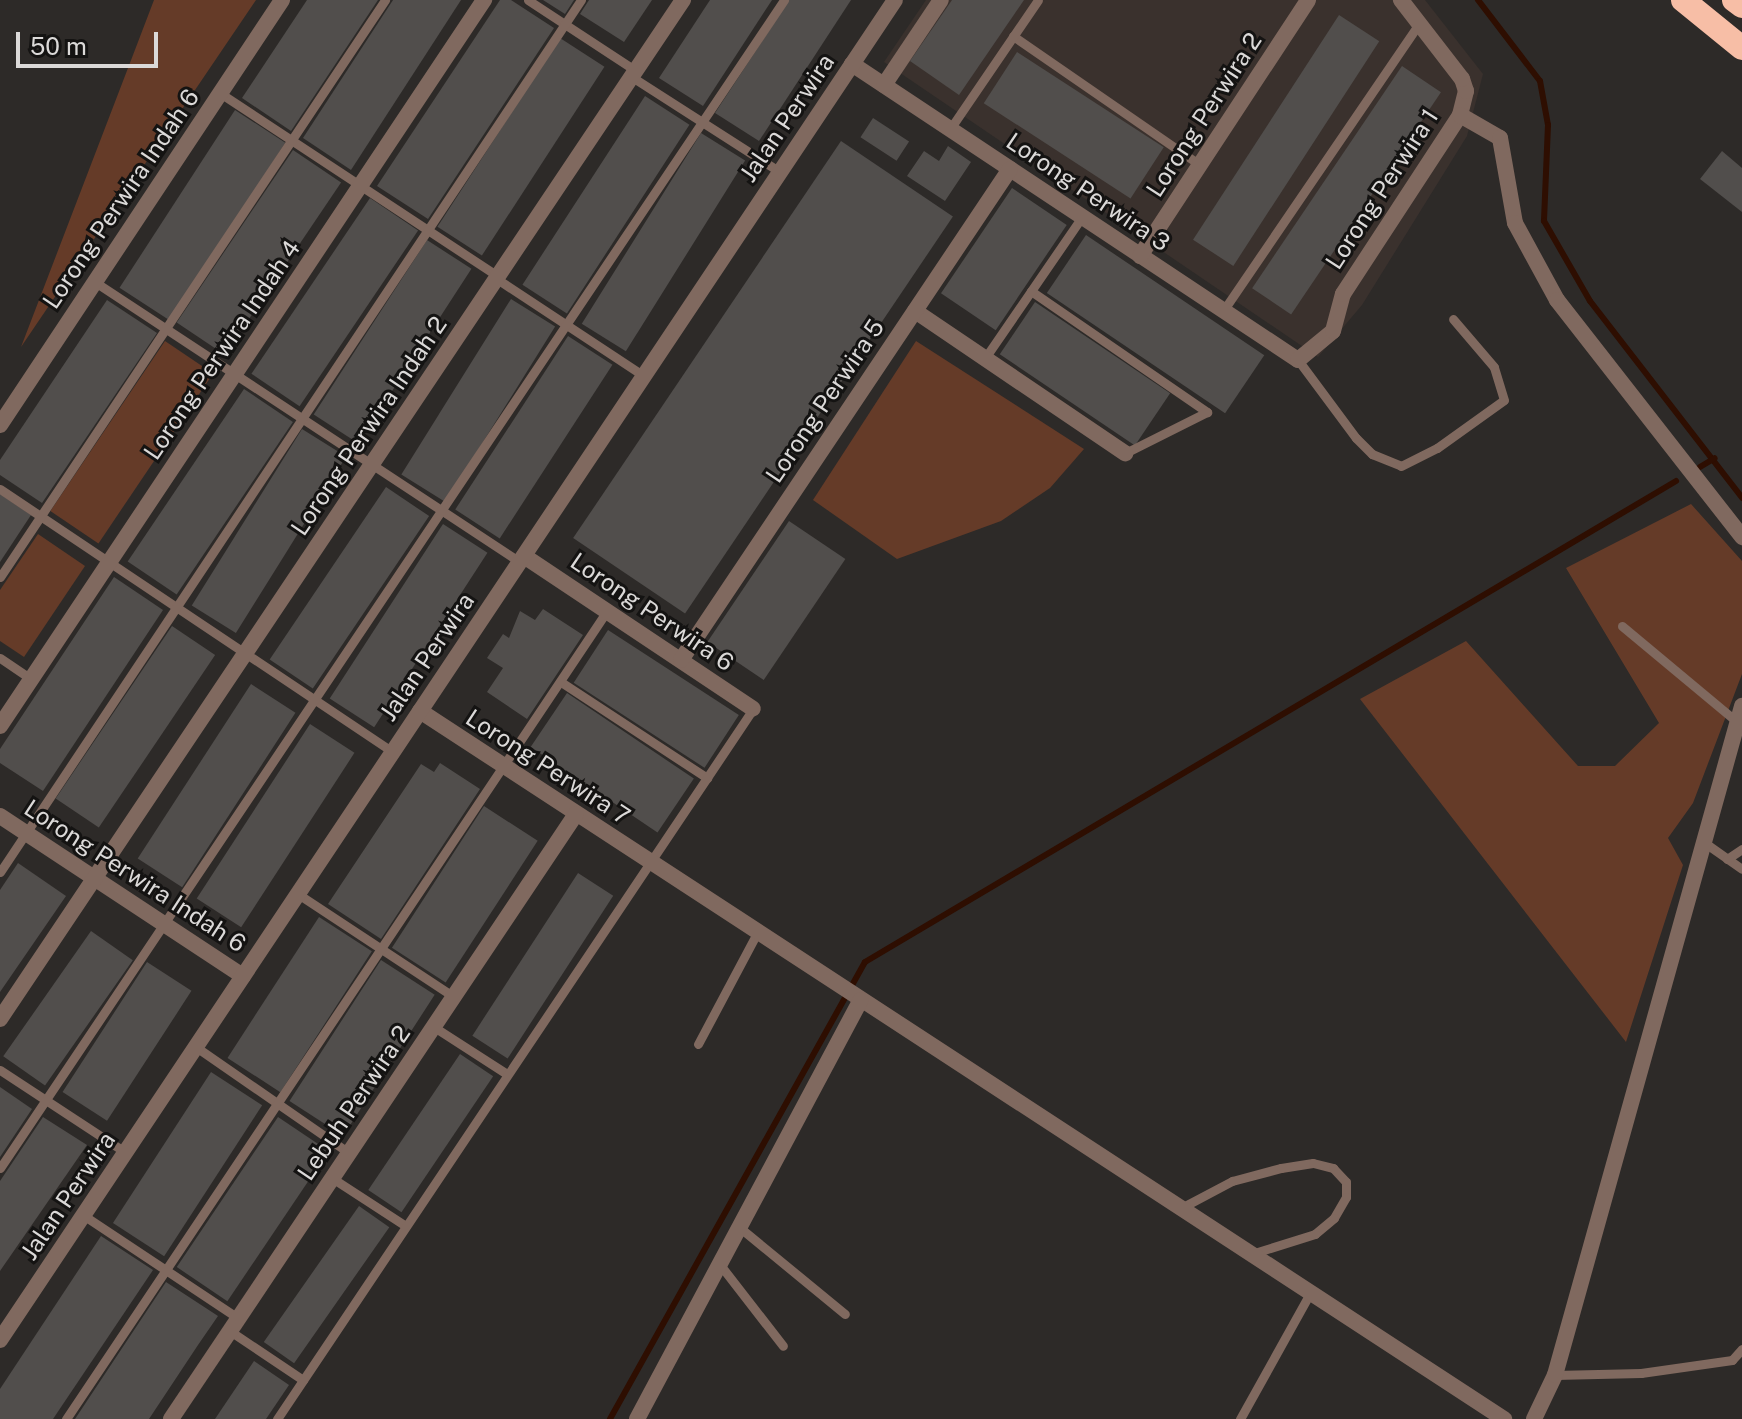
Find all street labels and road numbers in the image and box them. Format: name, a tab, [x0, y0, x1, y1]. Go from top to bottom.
street label: Lorong Perwira 2	[1140, 28, 1268, 202]
street label: Jalan Perwira	[734, 49, 840, 187]
street label: Lorong Perwira Indah 6	[37, 84, 205, 314]
street label: Lorong Perwira 1	[1319, 103, 1445, 275]
street label: Lorong Perwira 3	[1001, 127, 1175, 257]
street label: Lorong Perwira Indah 4	[138, 235, 306, 465]
street label: Lorong Perwira Indah 2	[285, 311, 453, 541]
street label: Lorong Perwira 5	[760, 314, 890, 488]
street label: Lorong Perwira 6	[565, 547, 739, 677]
street label: Jalan Perwira	[374, 588, 480, 726]
street label: Lorong Perwira 7	[460, 703, 636, 831]
street label: Lorong Perwira Indah 6	[19, 794, 251, 958]
street label: Lebuh Perwira 2	[292, 1020, 416, 1186]
street label: Jalan Perwira	[15, 1127, 121, 1265]

